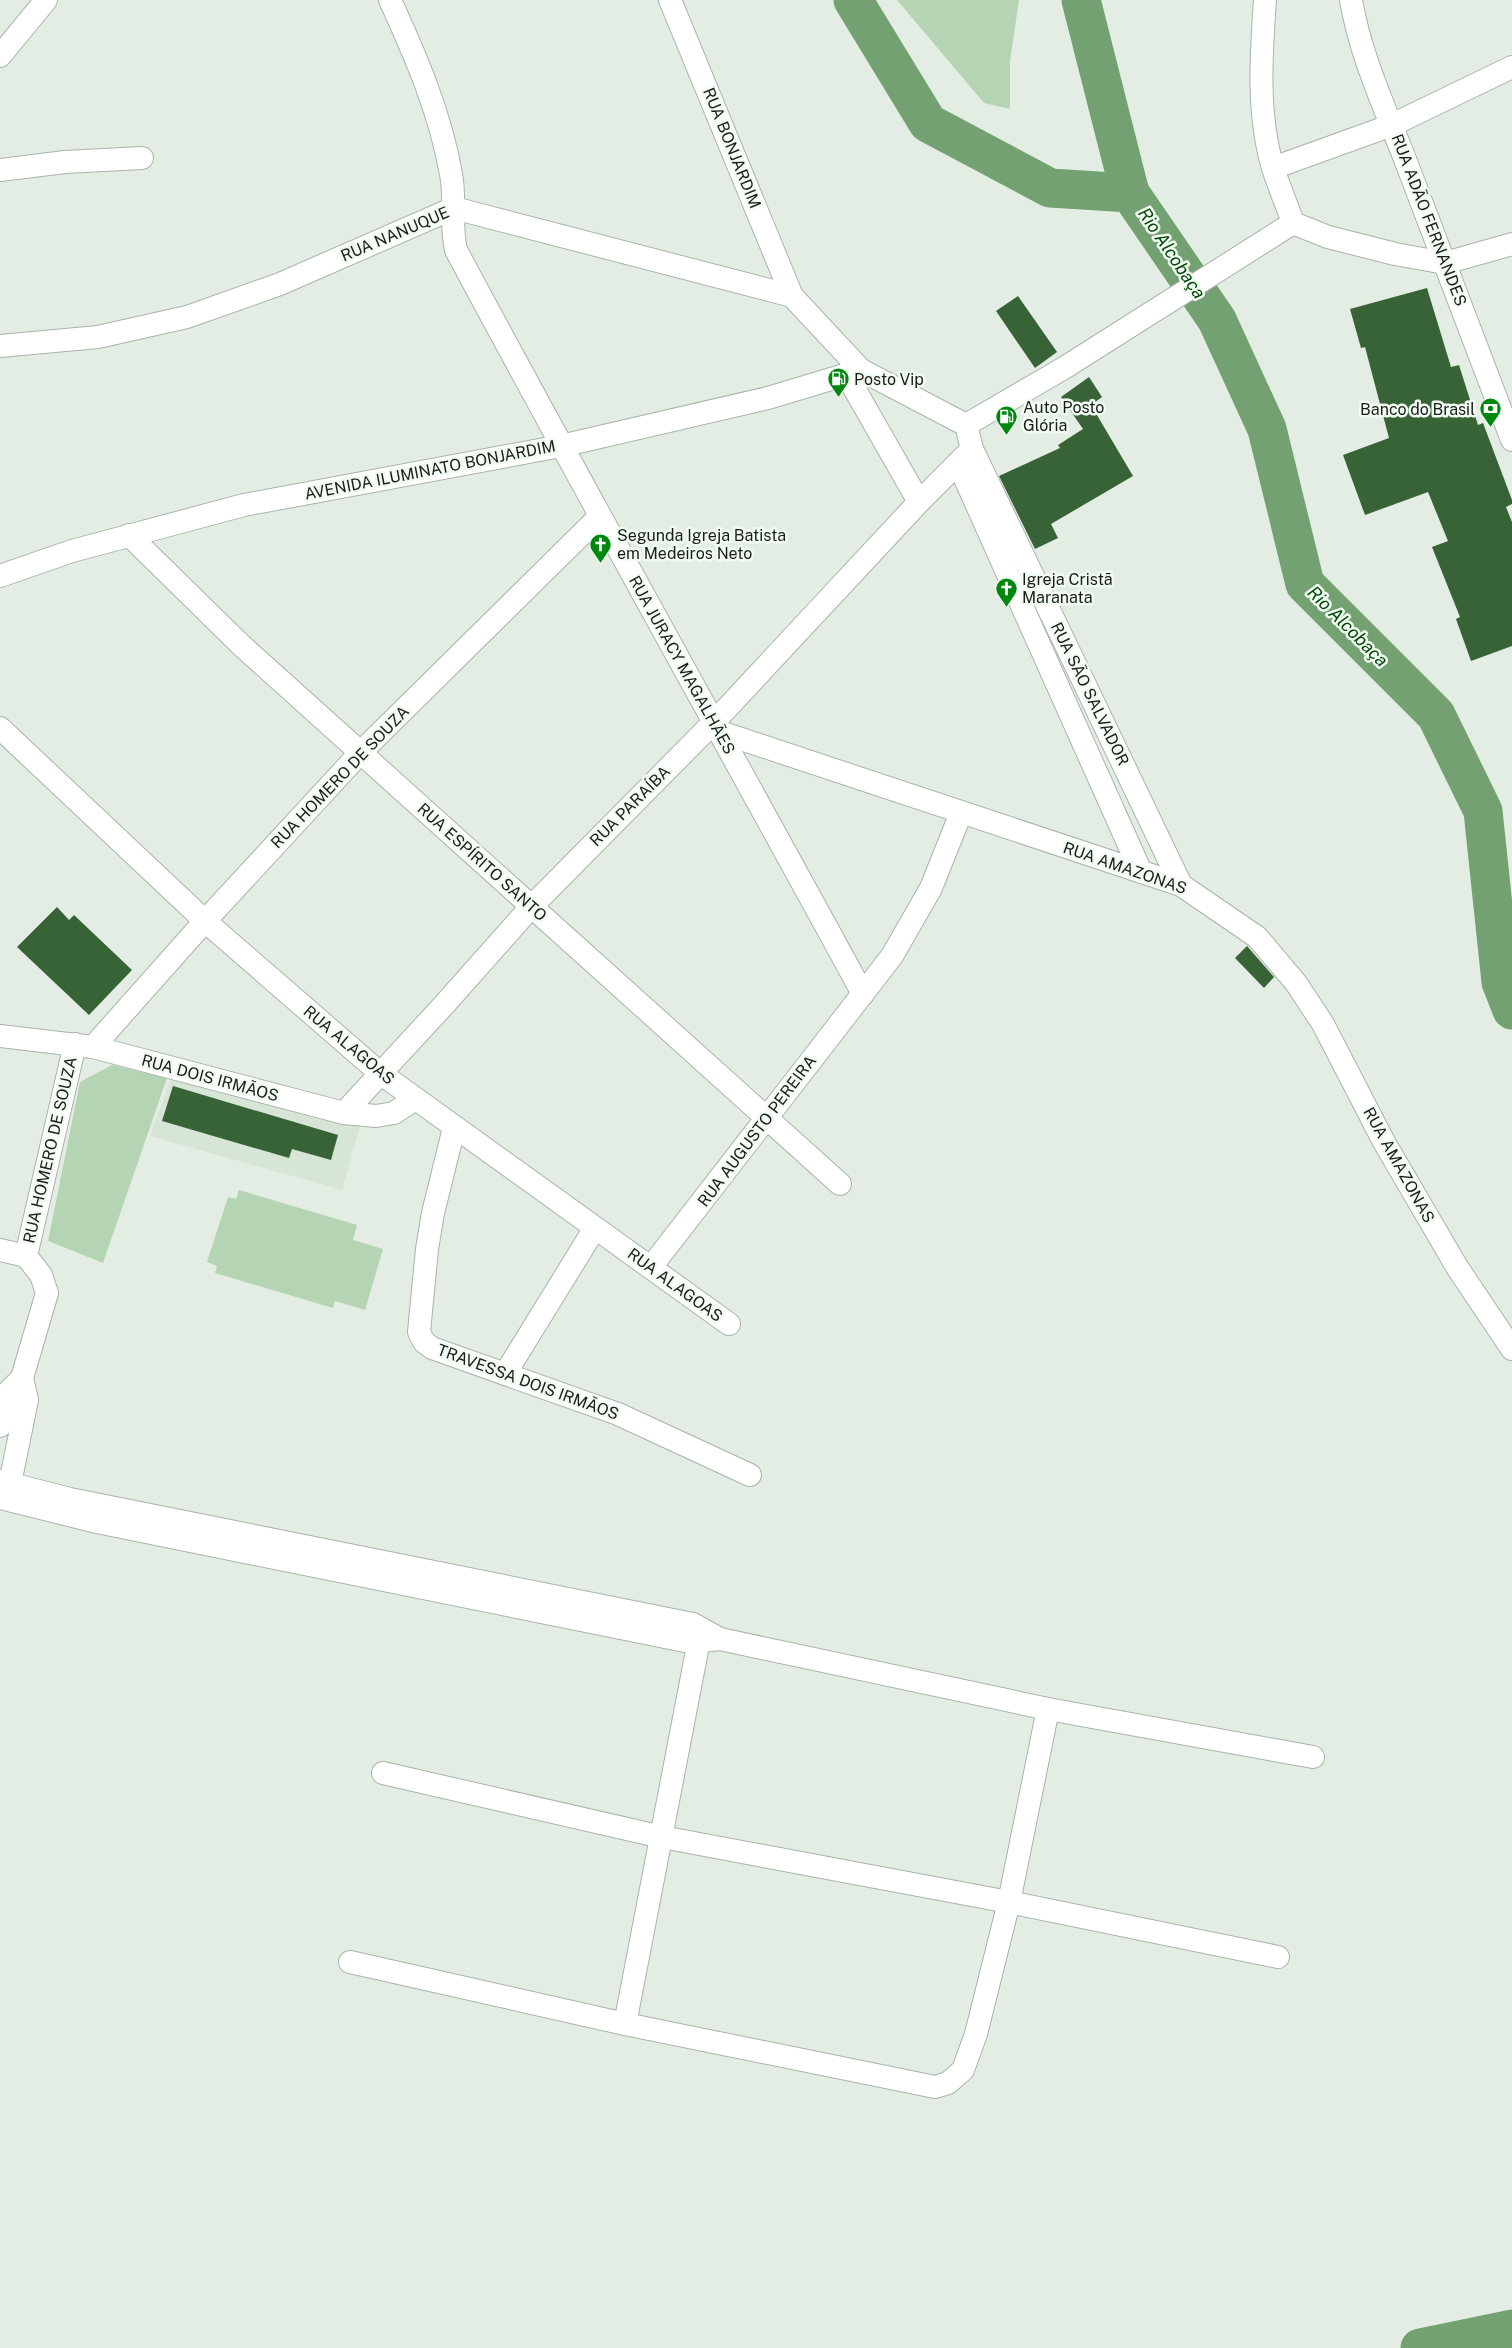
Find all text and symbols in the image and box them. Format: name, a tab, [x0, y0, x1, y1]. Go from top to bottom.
street label: RUA BONJARDIM	[699, 85, 765, 211]
street label: RUA ADÃO FERNANDES	[1387, 131, 1472, 309]
street label: RUA NANUQUE	[338, 203, 452, 265]
water label: Rio Alcobaça	[1134, 204, 1210, 302]
fuel station icon: Posto Vip	[826, 367, 850, 398]
place label: Posto Vip	[854, 370, 924, 389]
bank icon: Banco do Brasil	[1479, 397, 1503, 428]
place label: Auto Posto Glória	[1023, 398, 1104, 435]
place label: Banco do Brasil	[1360, 400, 1475, 419]
fuel station icon: Auto Posto Glória	[995, 404, 1019, 435]
street label: AVENIDA ILUMINATO BONJARDIM	[303, 436, 557, 504]
place label: Segunda Igreja Batista em Medeiros Neto	[617, 526, 786, 563]
church icon: Segunda Igreja Batista em Medeiros Neto	[589, 532, 613, 563]
place label: Igreja Cristã Maranata	[1022, 570, 1113, 607]
street label: RUA JURACY MAGALHÃES	[625, 572, 740, 758]
church icon: Igreja Cristã Maranata	[994, 576, 1018, 607]
water label: Rio Alcobaça	[1303, 581, 1393, 671]
street label: RUA SÃO SALVADOR	[1047, 619, 1134, 769]
street label: RUA HOMERO DE SOUZA	[267, 702, 413, 852]
street label: RUA PARAÍBA	[585, 761, 674, 850]
street label: RUA ESPÍRITO SANTO	[414, 798, 551, 925]
street label: RUA AMAZONAS	[1061, 838, 1189, 898]
street label: RUA ALAGOAS	[300, 1001, 398, 1089]
street label: RUA DOIS IRMÃOS	[139, 1050, 281, 1105]
street label: RUA AUGUSTO PEREIRA	[694, 1052, 820, 1210]
street label: RUA HOMERO DE SOUZA	[19, 1055, 81, 1245]
street label: RUA AMAZONAS	[1359, 1104, 1439, 1226]
street label: RUA ALAGOAS	[624, 1244, 726, 1326]
street label: TRAVESSA DOIS IRMÃOS	[435, 1339, 622, 1424]

